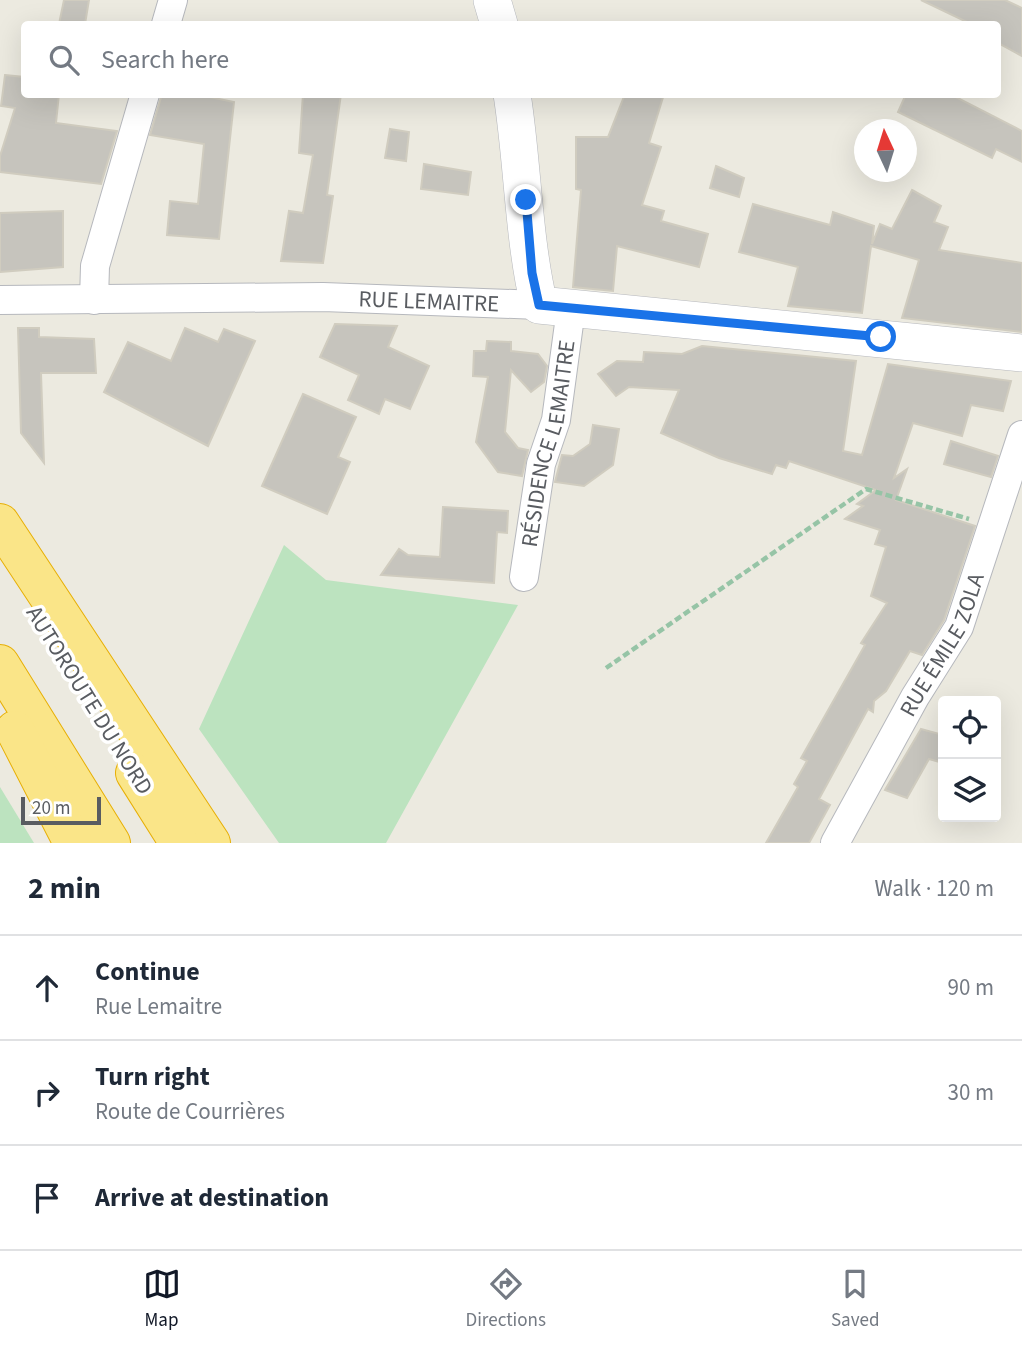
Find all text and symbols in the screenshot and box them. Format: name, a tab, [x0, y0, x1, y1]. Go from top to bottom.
search box	[21, 21, 1001, 98]
icon: search	[45, 41, 83, 79]
text: Search here	[101, 41, 229, 78]
north arrow	[854, 119, 917, 182]
route end	[510, 184, 541, 215]
street label: RUE LEMAITRE	[358, 282, 500, 321]
route start	[865, 321, 896, 352]
street label: RÉSIDENCE LEMAITRE	[513, 338, 584, 549]
street label: RUE ÉMILE ZOLA	[891, 568, 993, 722]
street label: AUTOROUTE DU NORD	[18, 599, 161, 801]
map controls	[938, 696, 1001, 822]
button: locate	[938, 696, 1001, 759]
button: layers	[938, 759, 1001, 822]
scale bar	[21, 794, 102, 826]
text: 20 m	[32, 795, 70, 822]
text: 2 min	[28, 867, 101, 910]
text: Walk · 120 m	[875, 872, 994, 905]
text: Continue	[95, 953, 200, 990]
icon: ahead	[28, 969, 66, 1007]
text: 90 m	[947, 971, 994, 1004]
text: Rue Lemaitre	[95, 990, 222, 1023]
text: Turn right	[95, 1058, 210, 1095]
icon: right	[28, 1074, 66, 1112]
text: 30 m	[947, 1076, 994, 1109]
text: Route de Courrières	[95, 1095, 285, 1128]
icon: arrive	[28, 1179, 66, 1217]
text: Arrive at destination	[95, 1179, 329, 1216]
tab: Map	[143, 1265, 181, 1334]
tab: Directions	[466, 1265, 546, 1334]
tab: Saved	[831, 1265, 879, 1334]

